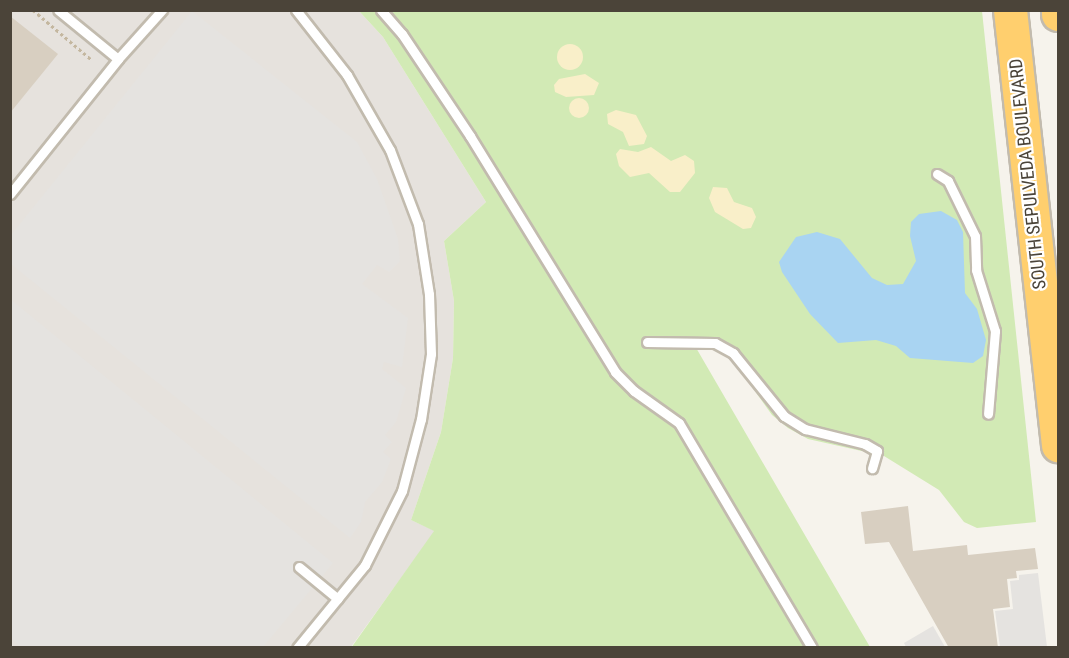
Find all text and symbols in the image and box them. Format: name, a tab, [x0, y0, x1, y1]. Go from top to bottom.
street label: SOUTH SEPULVEDA BOULEVARD	[1005, 58, 1051, 290]

